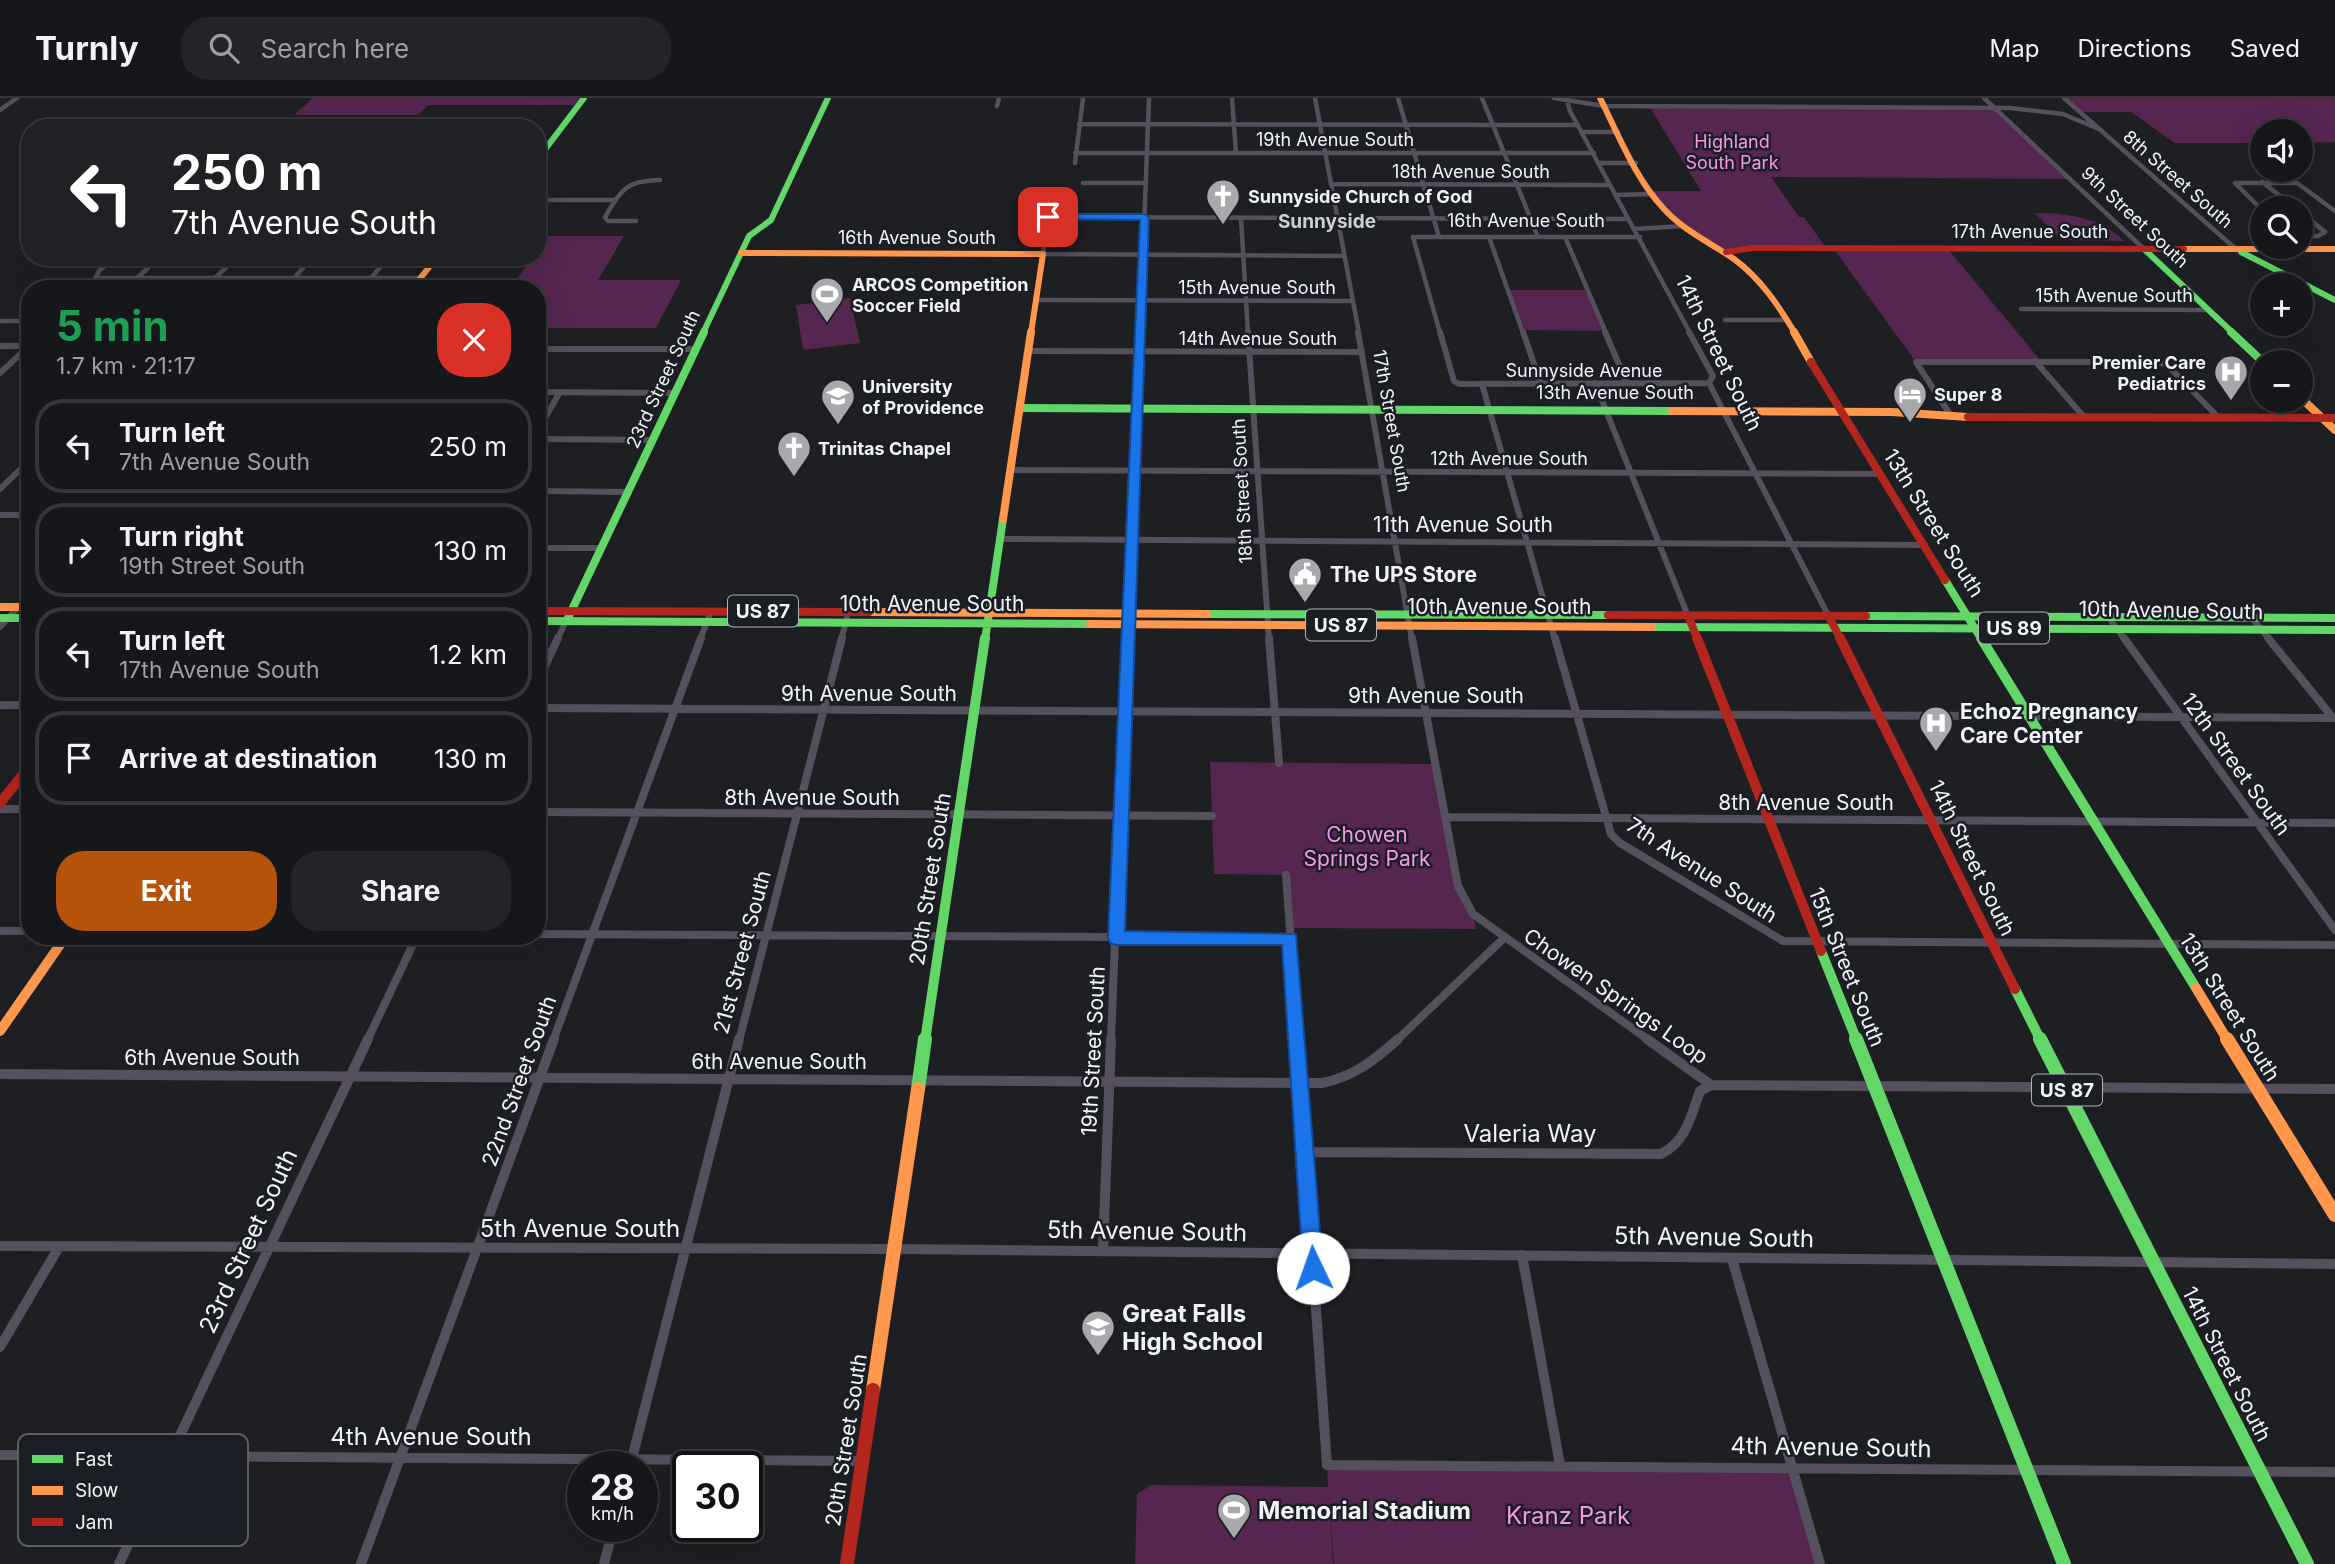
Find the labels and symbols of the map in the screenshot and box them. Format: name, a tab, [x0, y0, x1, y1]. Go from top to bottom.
street label: 8th Street South	[2119, 126, 2237, 232]
street label: 19th Avenue South	[1256, 129, 1414, 150]
park label: Highland South Park	[1685, 131, 1779, 173]
street label: 18th Avenue South	[1392, 161, 1550, 182]
street label: 9th Street South	[2077, 162, 2193, 272]
church icon: Sunnyside Church of God	[1204, 177, 1242, 226]
place label: Sunnyside Church of God	[1248, 186, 1472, 207]
pin	[1018, 187, 1078, 247]
district label: Sunnyside	[1278, 210, 1376, 233]
street label: 16th Avenue South	[1447, 210, 1605, 231]
street label: 17th Avenue South	[1952, 221, 2108, 242]
street label: 16th Avenue South	[838, 227, 996, 248]
street label: 14th Street South	[1670, 271, 1768, 435]
place label: ARCOS Competition Soccer Field	[852, 274, 1029, 316]
sports icon: ARCOS Competition Soccer Field	[808, 275, 846, 324]
street label: 15th Avenue South	[1178, 277, 1336, 298]
street label: 15th Avenue South	[2035, 285, 2193, 306]
street label: 23rd Street South	[622, 307, 704, 451]
street label: 14th Avenue South	[1179, 328, 1337, 349]
street label: 17th Street South	[1369, 348, 1415, 494]
place label: Premier Care Pediatrics	[2092, 352, 2206, 394]
hospital icon: Premier Care Pediatrics	[2212, 353, 2250, 402]
street label: Sunnyside Avenue	[1506, 360, 1662, 381]
hotel icon: Super 8	[1891, 375, 1929, 424]
place label: University of Providence	[862, 376, 984, 418]
school or university icon: University of Providence	[819, 377, 857, 426]
street label: 13th Avenue South	[1536, 382, 1694, 403]
place label: Super 8	[1934, 384, 2002, 405]
street label: 18th Street South	[1228, 418, 1256, 564]
church icon: Trinitas Chapel	[775, 429, 813, 478]
place label: Trinitas Chapel	[818, 438, 951, 459]
street label: 13th Street South	[1878, 444, 1990, 602]
street label: 12th Avenue South	[1430, 448, 1588, 469]
street label: 11th Avenue South	[1373, 512, 1553, 537]
public building icon: The UPS Store	[1286, 555, 1324, 604]
place label: The UPS Store	[1330, 562, 1477, 587]
street label: 10th Avenue South	[840, 591, 1024, 616]
street label: 10th Avenue South	[1407, 594, 1591, 619]
road number: US 87	[728, 596, 798, 626]
street label: 10th Avenue South	[2078, 596, 2264, 624]
road number: US 87	[1306, 610, 1376, 640]
road number: US 89	[1979, 612, 2049, 643]
street label: 9th Avenue South	[781, 681, 957, 706]
street label: 9th Avenue South	[1348, 683, 1524, 708]
street label: 12th Street South	[2176, 688, 2296, 840]
place label: Echoz Pregnancy Care Center	[1960, 699, 2138, 748]
hospital icon: Echoz Pregnancy Care Center	[1917, 704, 1955, 753]
street label: 14th Street South	[1923, 776, 2021, 940]
street label: 8th Avenue South	[724, 785, 900, 810]
street label: 8th Avenue South	[1718, 790, 1894, 815]
street label: 20th Street South	[904, 791, 956, 967]
street label: 7th Avenue South	[1622, 812, 1782, 928]
park label: Chowen Springs Park	[1304, 822, 1431, 871]
street label: 21st Street South	[708, 868, 776, 1036]
street label: 15th Street South	[1804, 884, 1890, 1050]
street label: Chowen Springs Loop	[1519, 923, 1713, 1069]
street label: 13th Street South	[2174, 928, 2286, 1086]
street label: 19th Street South	[1076, 965, 1110, 1137]
street label: 22nd Street South	[477, 992, 561, 1170]
street label: 6th Avenue South	[124, 1045, 300, 1070]
street label: 6th Avenue South	[691, 1049, 867, 1074]
road number: US 87	[2032, 1074, 2102, 1106]
street label: Valeria Way	[1463, 1119, 1597, 1148]
street label: 23rd Street South	[193, 1144, 303, 1338]
street label: 5th Avenue South	[480, 1214, 680, 1243]
street label: 5th Avenue South	[1047, 1215, 1247, 1247]
street label: 5th Avenue South	[1614, 1221, 1814, 1253]
position arrow	[1276, 1231, 1350, 1305]
street label: 14th Street South	[2177, 1282, 2277, 1446]
place label: Great Falls High School	[1122, 1299, 1263, 1356]
school or university icon: Great Falls High School	[1079, 1308, 1117, 1357]
street label: 20th Street South	[820, 1352, 872, 1528]
street label: 4th Avenue South	[330, 1422, 532, 1451]
street label: 4th Avenue South	[1730, 1431, 1932, 1463]
legend	[18, 1434, 248, 1546]
text: Fast	[75, 1448, 113, 1471]
speed limit sign: 30	[672, 1451, 763, 1542]
text: Slow	[75, 1479, 118, 1502]
sports icon: Memorial Stadium	[1215, 1491, 1253, 1540]
place label: Memorial Stadium	[1258, 1496, 1471, 1525]
park label: Kranz Park	[1506, 1501, 1630, 1530]
text: Jam	[75, 1511, 113, 1534]

